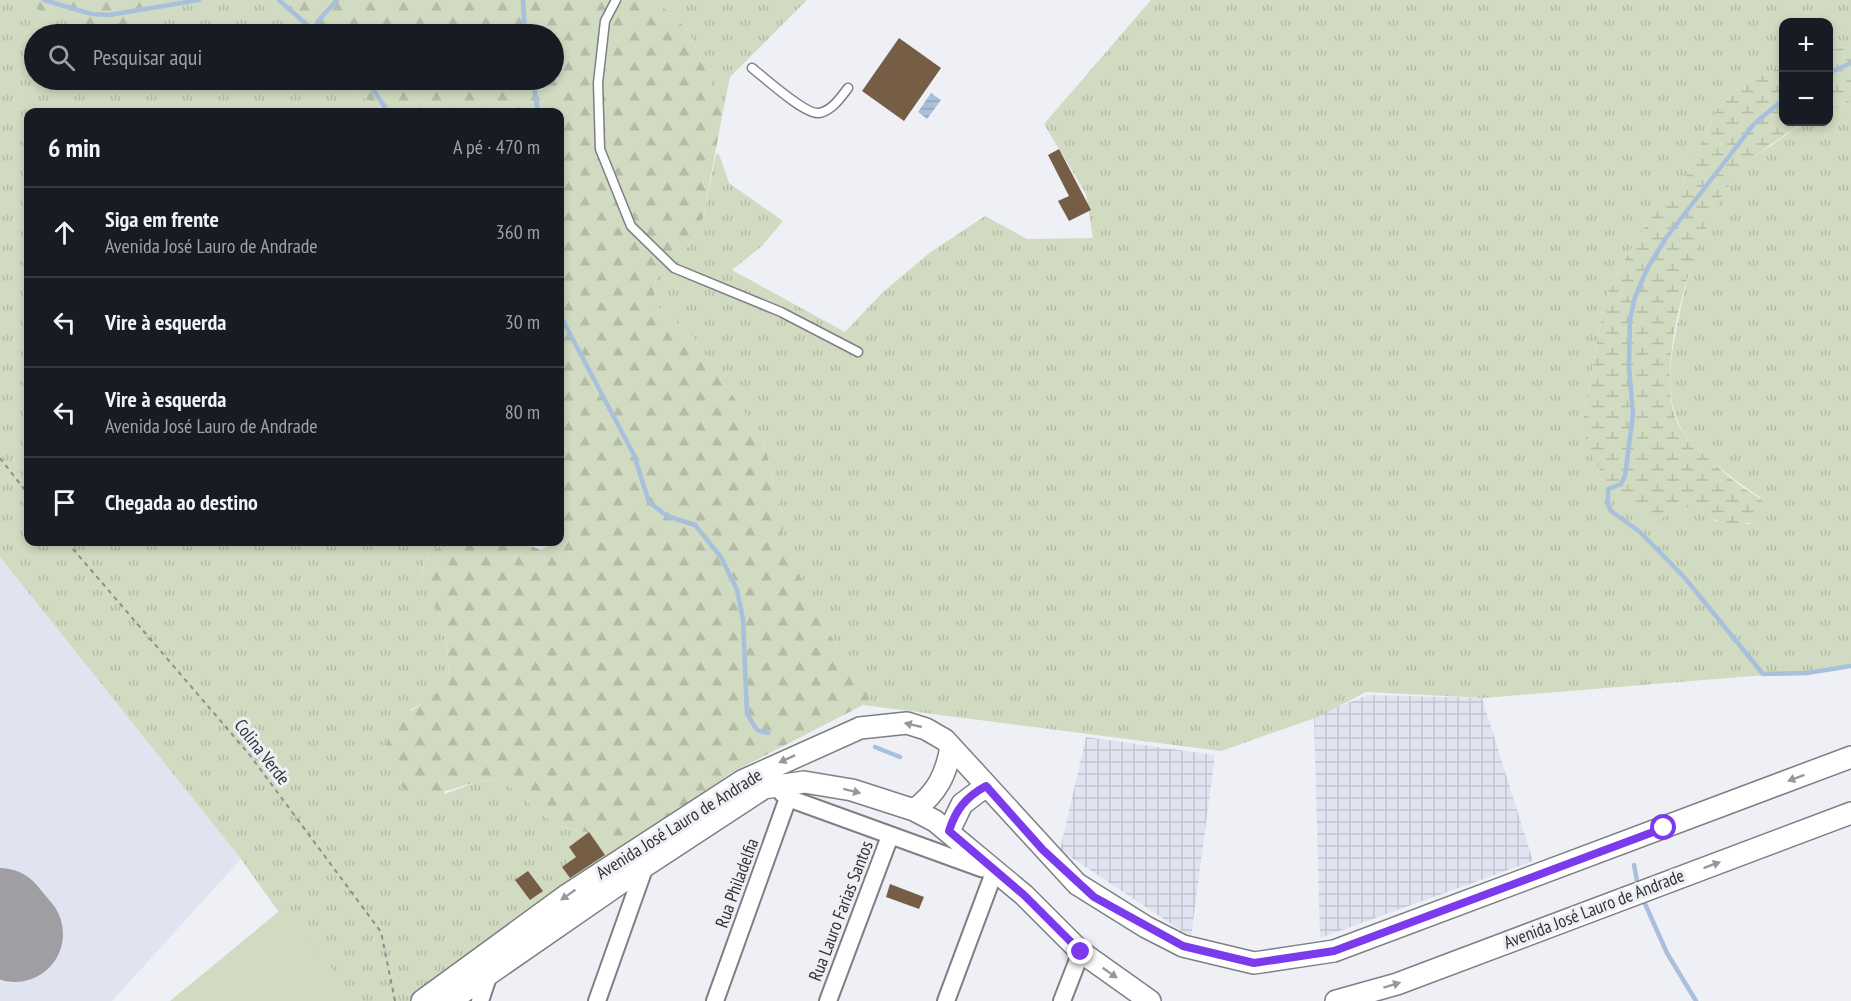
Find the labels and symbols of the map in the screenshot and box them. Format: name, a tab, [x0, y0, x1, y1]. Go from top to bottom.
street label: Colina Verde	[230, 714, 295, 789]
one-way arrow	[904, 720, 922, 730]
one-way arrow	[779, 755, 796, 764]
street label: Avenida José Lauro de Andrade	[592, 763, 766, 884]
one-way arrow	[1787, 774, 1805, 783]
one-way arrow	[842, 786, 861, 796]
route start	[1650, 814, 1676, 840]
street label: Rua Philadelfia	[710, 835, 763, 931]
street label: Rua Lauro Farias Santos	[803, 837, 878, 984]
one-way arrow	[1703, 859, 1721, 869]
street label: Avenida José Lauro de Andrade	[1500, 864, 1687, 954]
one-way arrow	[561, 889, 577, 901]
route end	[1067, 938, 1093, 964]
one-way arrow	[1101, 967, 1117, 979]
one-way arrow	[1383, 980, 1401, 989]

